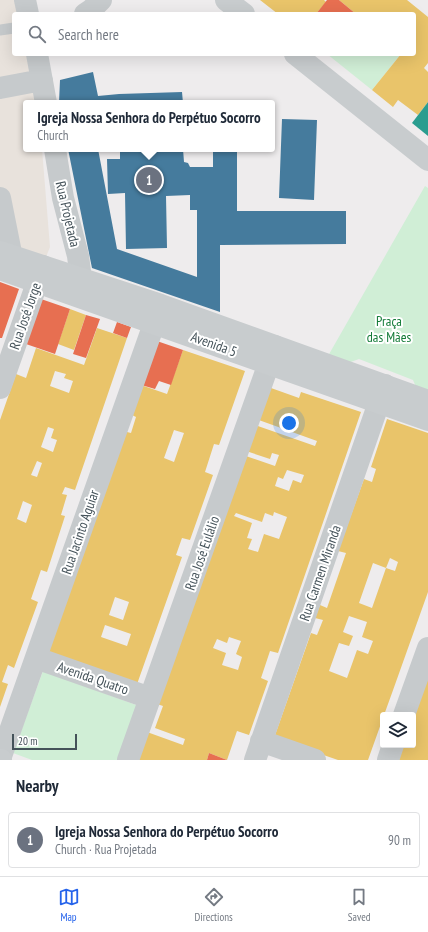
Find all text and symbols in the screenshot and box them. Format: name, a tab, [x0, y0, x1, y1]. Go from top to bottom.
search box	[12, 12, 416, 56]
icon: search	[26, 23, 48, 45]
text: Search here	[58, 25, 119, 44]
popup	[23, 100, 275, 152]
text: Igreja Nossa Senhora do Perpétuo Socorro	[37, 108, 261, 127]
text: Church	[37, 127, 69, 144]
pin: 1	[136, 165, 162, 195]
street label: Rua Projetada	[52, 179, 84, 249]
street label: Rua José Jorge	[5, 280, 45, 352]
park label: Praça das Mães	[367, 312, 411, 346]
street label: Avenida 5	[189, 327, 239, 361]
your location	[279, 413, 299, 433]
street label: Rua Jacinto Aguiar	[57, 487, 103, 577]
street label: Rua José Eulálio	[181, 513, 223, 593]
street label: Rua Carmen Miranda	[295, 523, 345, 623]
street label: Avenida Quatro	[55, 657, 131, 699]
map controls	[380, 712, 416, 748]
button: layers	[380, 712, 416, 748]
scale bar	[12, 732, 77, 751]
text: 20 m	[18, 734, 37, 748]
text: Nearby	[16, 775, 59, 797]
text: Igreja Nossa Senhora do Perpétuo Socorro	[55, 822, 278, 841]
text: 1	[27, 832, 33, 849]
text: 90 m	[388, 832, 411, 849]
text: Church · Rua Projetada	[55, 841, 157, 858]
tab: Map	[58, 886, 80, 924]
tab: Directions	[195, 886, 233, 924]
tab: Saved	[348, 886, 370, 924]

